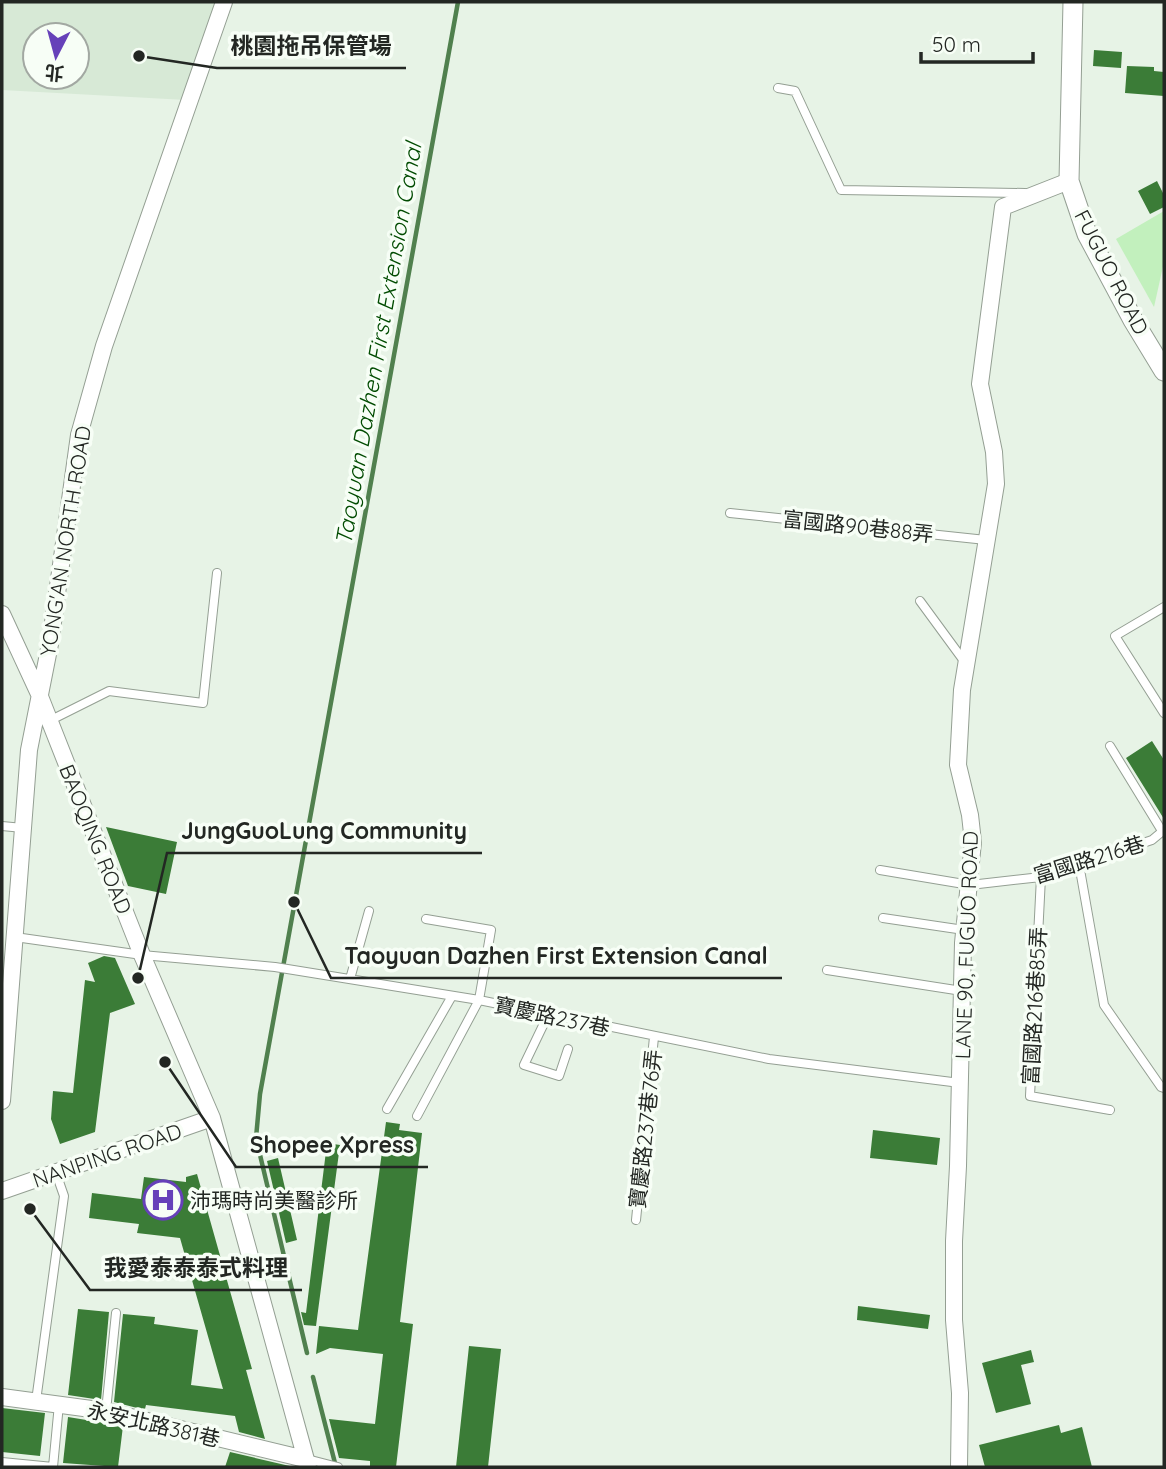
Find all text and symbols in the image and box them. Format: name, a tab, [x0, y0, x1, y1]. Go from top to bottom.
north arrow	[21, 21, 91, 91]
scale bar	[921, 21, 1033, 65]
callout: 桃園拖吊保管場	[217, 24, 406, 68]
text: 桃園拖吊保管場	[231, 31, 392, 60]
text: 50 m	[932, 31, 981, 57]
text: 北	[44, 60, 65, 86]
water label: Taoyuan Dazhen First Extension Canal	[328, 138, 428, 547]
street label: FUGUO ROAD	[1069, 205, 1155, 339]
street label: YONG'AN NORTH ROAD	[34, 424, 96, 658]
street label: 富國路90巷88弄	[781, 505, 935, 547]
street label: BAOQING ROAD	[54, 760, 138, 918]
callout: JungGuoLung Community	[167, 809, 482, 853]
text: JungGuoLung Community	[181, 816, 467, 845]
street label: LANE 90, FUGUO ROAD	[949, 830, 983, 1060]
street label: 富國路216巷	[1030, 830, 1148, 888]
street label: 富國路216巷85弄	[1017, 926, 1051, 1086]
callout: Taoyuan Dazhen First Extension Canal	[331, 934, 782, 978]
text: Taoyuan Dazhen First Extension Canal	[344, 941, 768, 970]
street label: 寶慶路237巷	[492, 991, 612, 1041]
street label: 寶慶路237巷76弄	[624, 1048, 666, 1210]
street label: NANPING ROAD	[29, 1117, 185, 1193]
callout: Shopee Xpress	[236, 1123, 428, 1167]
text: Shopee Xpress	[250, 1130, 414, 1159]
hospital icon: 沛瑪時尚美醫診所	[142, 1179, 184, 1221]
place label: 沛瑪時尚美醫診所	[190, 1187, 358, 1213]
callout: 我愛泰泰泰式料理	[90, 1246, 302, 1290]
text: 我愛泰泰泰式料理	[104, 1253, 288, 1282]
street label: 永安北路381巷	[85, 1396, 223, 1452]

